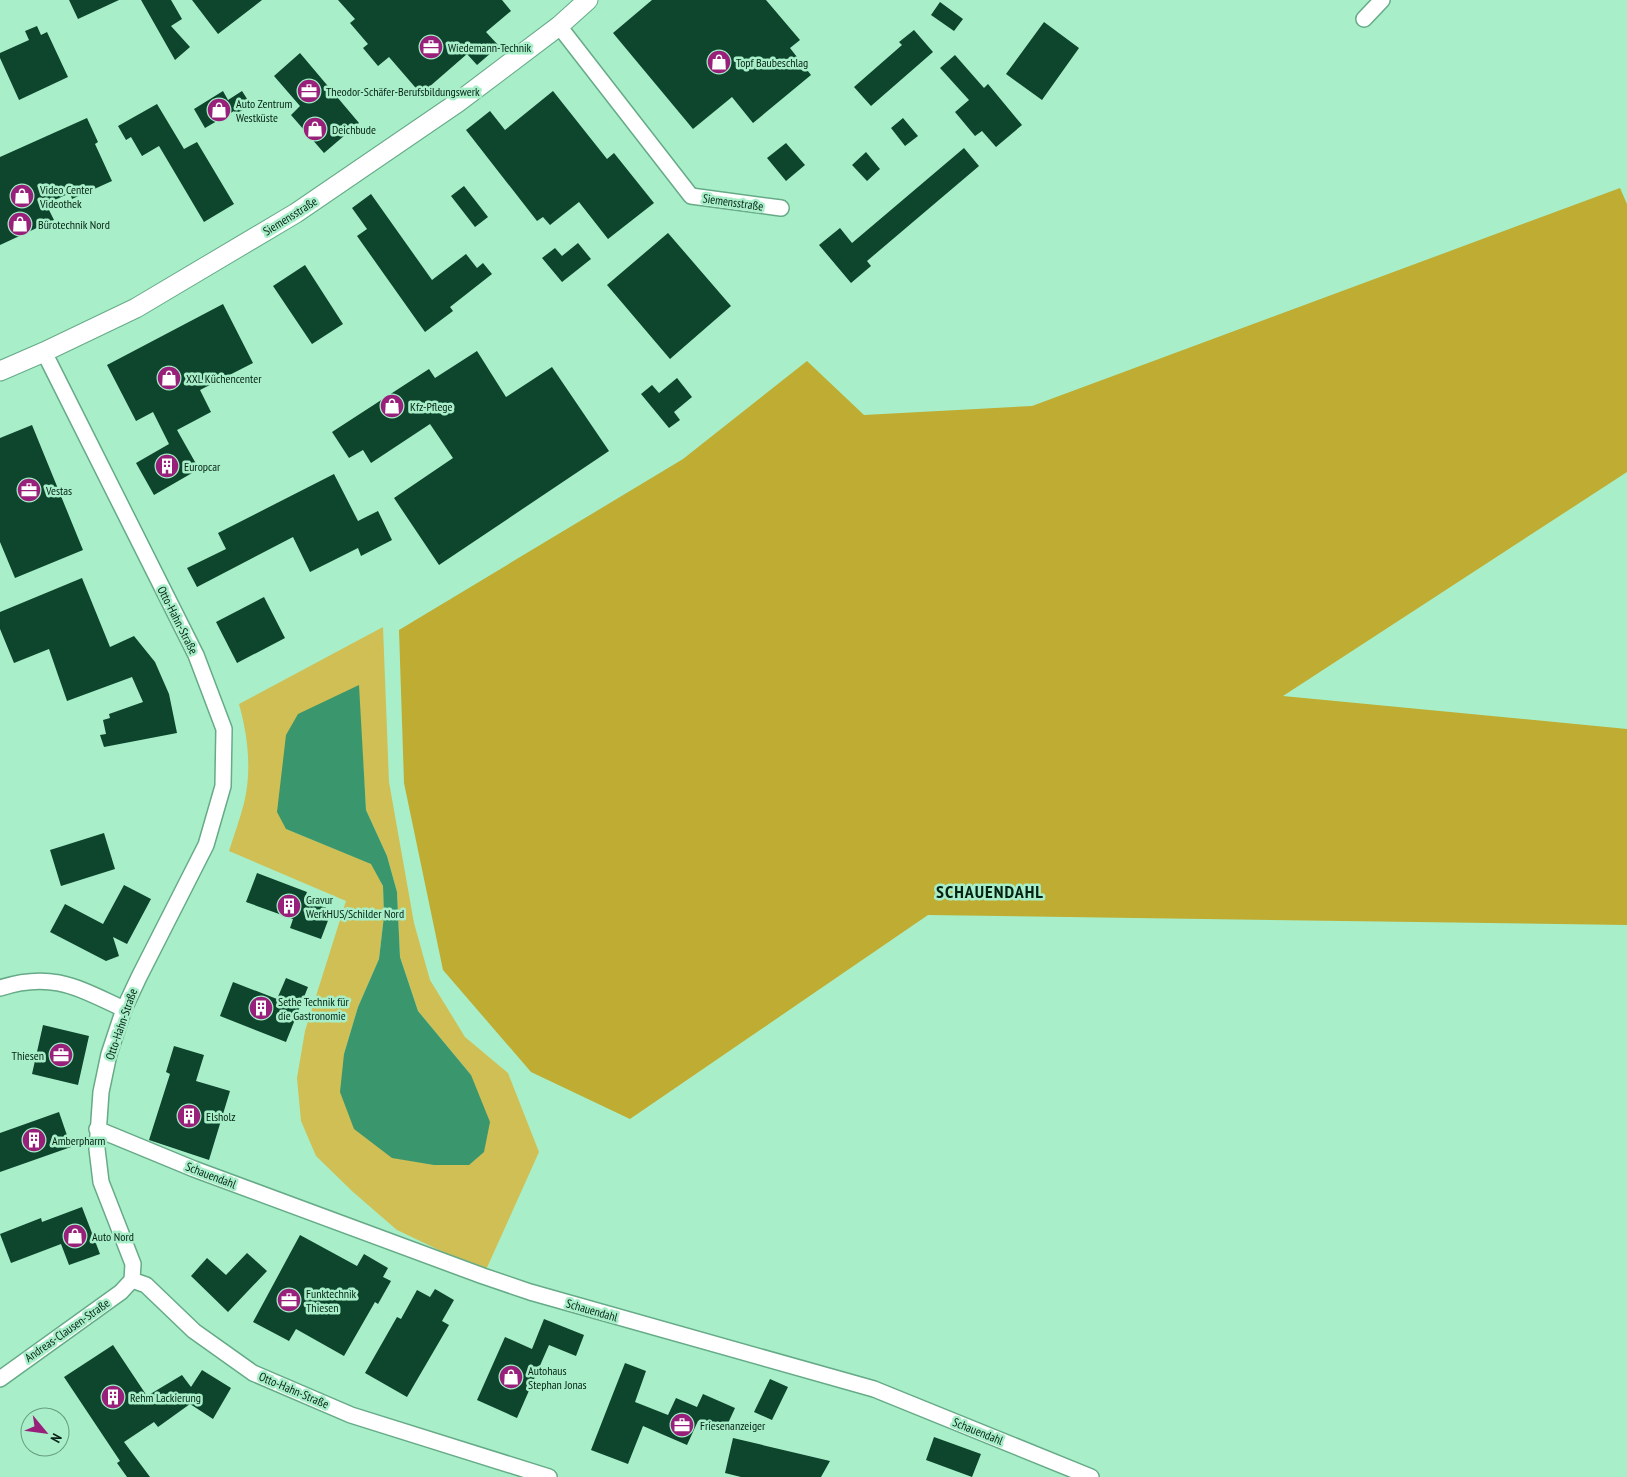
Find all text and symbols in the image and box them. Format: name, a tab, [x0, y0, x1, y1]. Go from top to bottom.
office icon: Wiedemann-Technik	[418, 34, 444, 60]
place label: Wiedemann-Technik	[448, 40, 532, 55]
shop icon: Topf Baubeschlag	[706, 49, 732, 75]
place label: Topf Baubeschlag	[736, 55, 808, 70]
office icon: Theodor-Schäfer-Berufsbildungswerk	[296, 78, 322, 104]
place label: Theodor-Schäfer-Berufsbildungswerk	[326, 84, 480, 99]
place label: Auto Zentrum Westküste	[236, 96, 292, 125]
shop icon: Auto Zentrum Westküste	[206, 97, 232, 123]
shop icon: Deichbude	[302, 116, 328, 142]
place label: Deichbude	[332, 122, 376, 137]
place label: Video Center Videothek	[39, 182, 93, 211]
shop icon: Video Center Videothek	[9, 183, 35, 209]
street label: Siemensstraße	[702, 190, 764, 214]
street label: Siemensstraße	[260, 193, 320, 239]
shop icon: Bürotechnik Nord	[7, 211, 33, 237]
place label: Bürotechnik Nord	[38, 217, 110, 232]
shop icon: XXL Küchencenter	[156, 365, 182, 391]
place label: XXL Küchencenter	[186, 371, 262, 386]
shop icon: Kfz-Pflege	[379, 393, 405, 419]
place label: Kfz-Pflege	[410, 399, 453, 414]
building icon: Europcar	[154, 453, 180, 479]
place label: Europcar	[184, 459, 221, 474]
office icon: Vestas	[16, 477, 42, 503]
place label: Vestas	[45, 483, 72, 498]
street label: Otto-Hahn-Straße	[154, 583, 202, 657]
district label: SCHAUENDAHL	[936, 880, 1044, 903]
place label: Gravur WerkHUS/Schilder Nord	[306, 892, 404, 921]
building icon: Gravur WerkHUS/Schilder Nord	[276, 893, 302, 919]
street label: Otto-Hahn-Straße	[102, 986, 140, 1062]
place label: Sethe Technik für die Gastronomie	[278, 994, 349, 1023]
building icon: Sethe Technik für die Gastronomie	[248, 995, 274, 1021]
office icon: Thiesen	[48, 1042, 74, 1068]
place label: Thiesen	[12, 1048, 44, 1063]
building icon: Elsholz	[176, 1103, 202, 1129]
place label: Elsholz	[206, 1109, 236, 1124]
building icon: Amberpharm	[21, 1127, 47, 1153]
place label: Amberpharm	[52, 1133, 106, 1148]
street label: Schauendahl	[184, 1159, 239, 1192]
shop icon: Auto Nord	[62, 1223, 88, 1249]
place label: Auto Nord	[92, 1229, 134, 1244]
place label: Funktechnik Thiesen	[306, 1286, 357, 1315]
office icon: Funktechnik Thiesen	[276, 1287, 302, 1313]
street label: Andreas-Clausen-Straße	[22, 1295, 112, 1365]
street label: Schauendahl	[564, 1295, 620, 1325]
place label: Autohaus Stephan Jonas	[528, 1363, 587, 1392]
shop icon: Autohaus Stephan Jonas	[498, 1364, 524, 1390]
street label: Otto-Hahn-Straße	[257, 1369, 331, 1411]
building icon: Rehm Lackierung	[100, 1384, 126, 1410]
place label: Rehm Lackierung	[130, 1390, 201, 1405]
north arrow	[20, 1407, 70, 1457]
office icon: Friesenanzeiger	[669, 1412, 695, 1438]
street label: Schauendahl	[951, 1414, 1006, 1448]
place label: Friesenanzeiger	[700, 1418, 766, 1433]
text: N	[47, 1431, 66, 1446]

